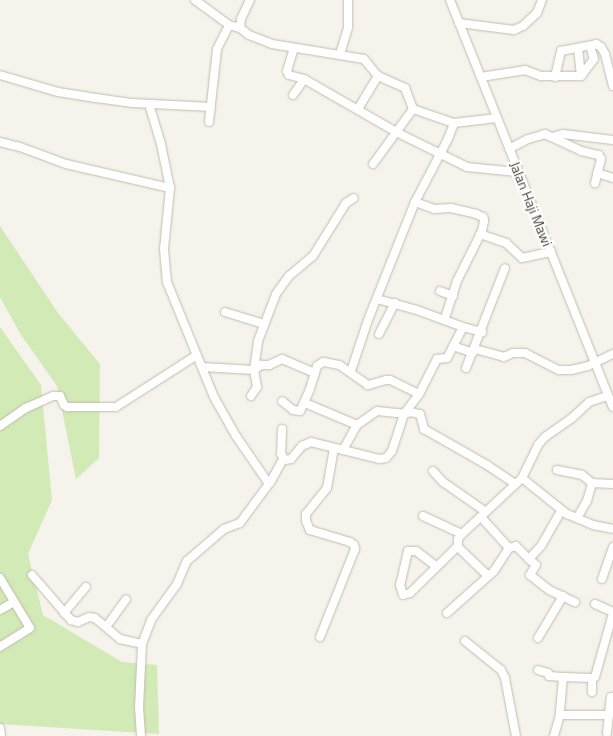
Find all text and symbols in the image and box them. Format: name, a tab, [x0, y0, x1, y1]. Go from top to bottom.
street label: Jalan Haji Mawi	[506, 159, 556, 249]

